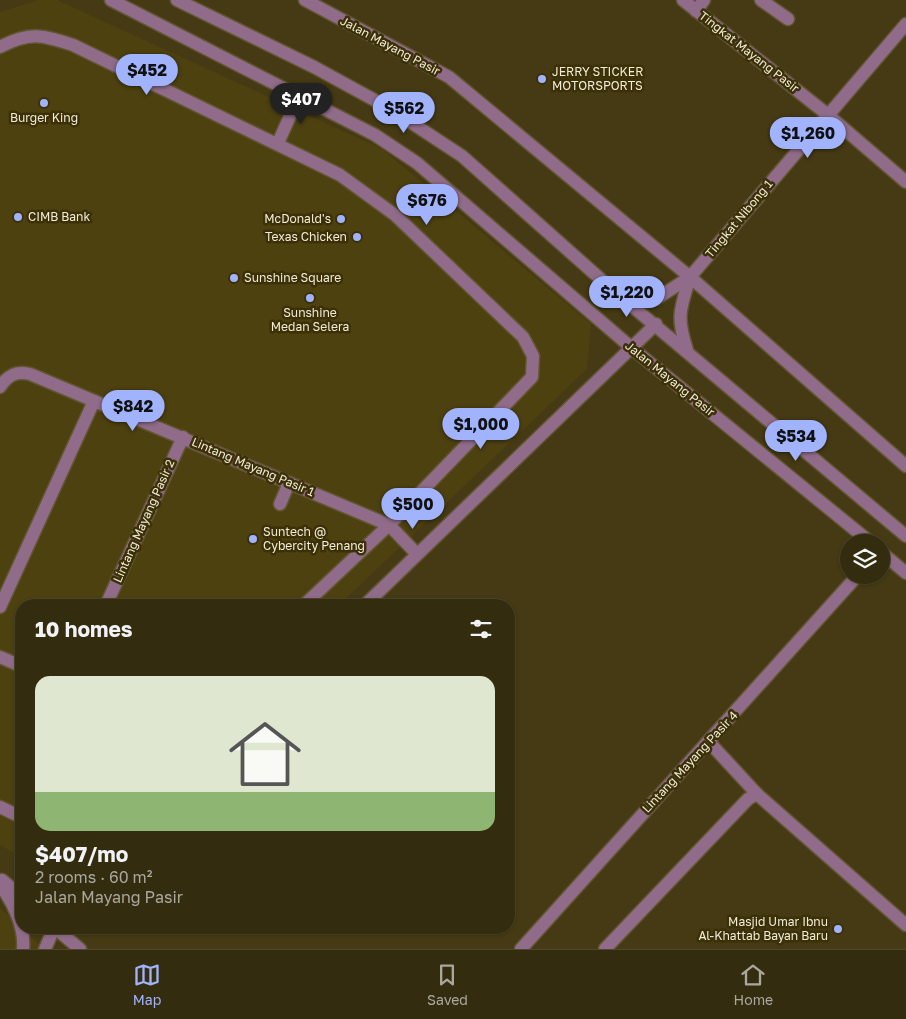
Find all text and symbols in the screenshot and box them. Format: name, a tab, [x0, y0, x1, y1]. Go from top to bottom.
street label: Tingkat Mayang Pasir	[696, 8, 803, 96]
street label: Jalan Mayang Pasir	[338, 13, 443, 78]
pin: $452	[117, 54, 177, 96]
text: $452	[127, 60, 167, 80]
place label: JERRY STICKER MOTORSPORTS	[552, 64, 643, 93]
marker: JERRY STICKER MOTORSPORTS	[536, 73, 548, 85]
pin: $407	[271, 82, 331, 125]
text: $407	[281, 89, 321, 109]
pin: $562	[374, 92, 434, 134]
marker: Burger King	[38, 97, 50, 109]
text: $562	[384, 98, 424, 118]
place label: Burger King	[10, 110, 78, 125]
pin: $1,260	[767, 116, 849, 159]
text: $1,260	[781, 123, 835, 143]
street label: Tingkat Nibong 1	[702, 177, 776, 261]
pin: $676	[397, 184, 457, 226]
text: $676	[407, 190, 447, 210]
place label: CIMB Bank	[28, 209, 90, 224]
marker: CIMB Bank	[12, 211, 24, 223]
place label: McDonald's	[264, 211, 331, 226]
marker: McDonald's	[335, 213, 347, 225]
place label: Texas Chicken	[265, 229, 347, 244]
marker: Texas Chicken	[351, 231, 363, 243]
place label: Sunshine Square	[244, 270, 341, 285]
marker: Sunshine Square	[228, 272, 240, 284]
pin: $1,220	[586, 276, 668, 318]
text: $1,220	[600, 282, 654, 302]
marker: Sunshine Medan Selera	[304, 292, 316, 304]
place label: Sunshine Medan Selera	[271, 305, 349, 334]
street label: Jalan Mayang Pasir	[622, 338, 718, 420]
pin: $842	[103, 390, 163, 432]
text: $842	[113, 396, 153, 416]
pin: $1,000	[440, 408, 522, 450]
text: $1,000	[453, 414, 509, 434]
pin: $534	[766, 420, 826, 462]
text: $534	[776, 426, 816, 446]
street label: Lintang Mayang Pasir 1	[190, 434, 317, 499]
street label: Lintang Mayang Pasir 2	[110, 457, 177, 585]
pin: $500	[383, 488, 443, 530]
text: $500	[392, 494, 434, 514]
place label: Suntech @ Cybercity Penang	[263, 524, 365, 553]
marker: Suntech @ Cybercity Penang	[247, 533, 259, 545]
map controls	[840, 534, 890, 584]
button: layers	[840, 534, 890, 584]
icon: filters	[467, 615, 495, 643]
text: 10 homes	[35, 616, 133, 642]
street label: Lintang Mayang Pasir 4	[639, 708, 741, 816]
icon: home	[220, 709, 310, 799]
text: $407/mo	[35, 841, 128, 867]
text: 2 rooms · 60 m²	[35, 867, 153, 887]
text: Jalan Mayang Pasir	[35, 887, 183, 907]
place label: Masjid Umar Ibnu Al-Khattab Bayan Baru	[698, 914, 828, 943]
marker: Masjid Umar Ibnu Al-Khattab Bayan Baru	[832, 923, 844, 935]
tab: Map	[133, 961, 161, 1008]
tab: Saved	[427, 961, 468, 1008]
tab: Home	[734, 961, 773, 1008]

